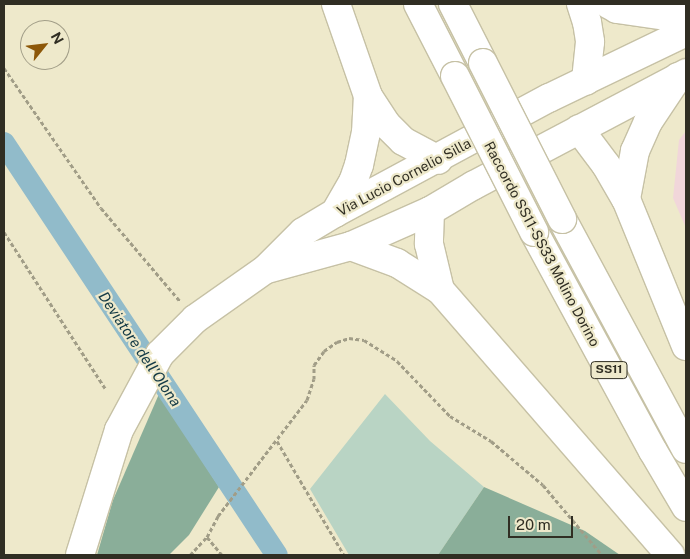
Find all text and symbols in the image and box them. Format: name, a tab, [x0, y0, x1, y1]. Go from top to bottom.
north arrow	[20, 20, 70, 70]
text: N	[48, 30, 67, 47]
street label: Via Lucio Cornelio Silla	[334, 135, 474, 219]
street label: Raccordo SS11-SS33 Molino Dorino	[481, 138, 603, 350]
water label: Deviatore dell'Olona	[95, 288, 185, 410]
road number: SS11	[590, 360, 628, 380]
scale bar	[510, 506, 575, 538]
text: 20 m	[516, 516, 551, 533]

